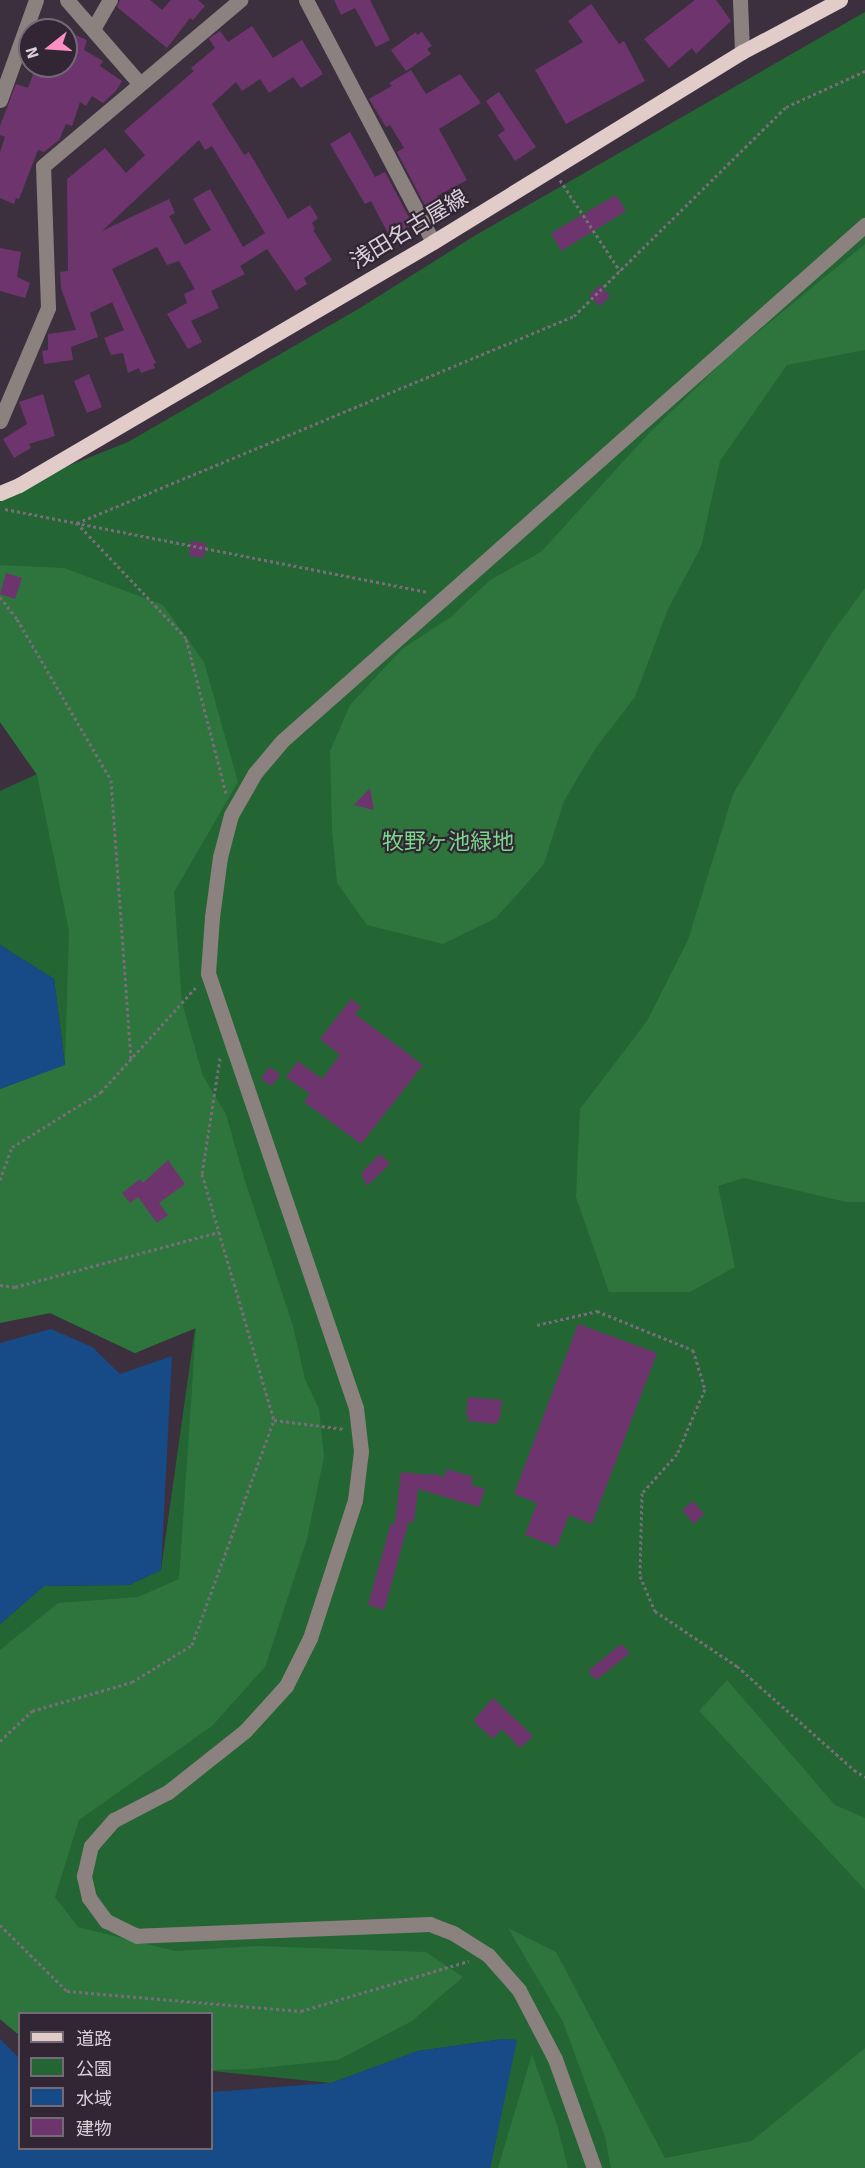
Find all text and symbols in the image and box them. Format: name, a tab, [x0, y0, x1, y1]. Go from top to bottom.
north arrow	[18, 18, 78, 78]
text: N	[22, 44, 44, 61]
street label: 浅田名古屋線	[346, 184, 472, 274]
park label: 牧野ヶ池緑地	[382, 829, 514, 855]
legend	[18, 2012, 213, 2150]
text: 道路	[76, 2028, 112, 2050]
text: 公園	[76, 2058, 112, 2080]
text: 水域	[76, 2088, 112, 2110]
text: 建物	[76, 2118, 112, 2140]

